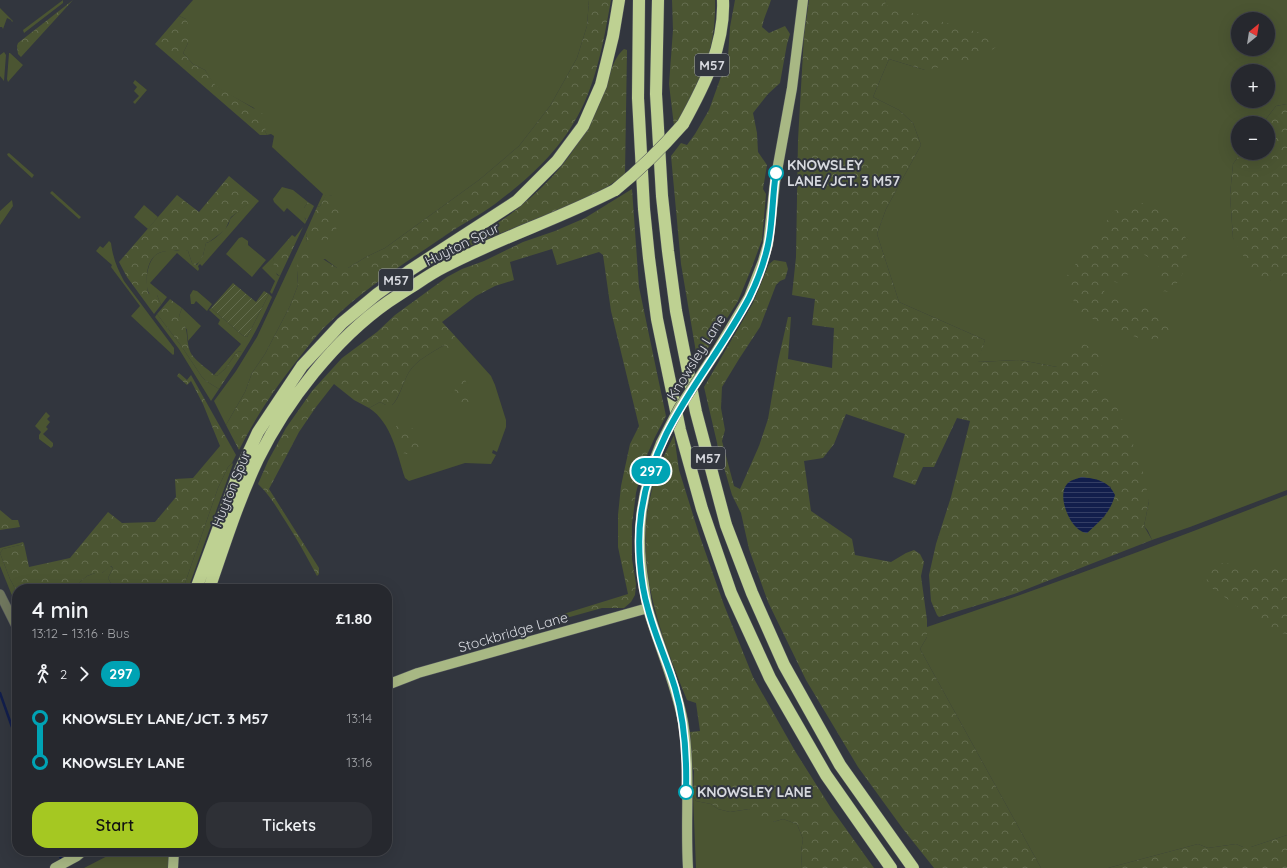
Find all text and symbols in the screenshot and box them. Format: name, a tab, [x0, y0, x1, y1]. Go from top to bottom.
north arrow	[1231, 12, 1275, 56]
map controls	[1231, 12, 1275, 160]
road number: M57	[695, 54, 729, 76]
button: +	[1231, 64, 1275, 108]
button: −	[1231, 116, 1275, 160]
place label: KNOWSLEY LANE/JCT. 3 M57	[787, 156, 900, 190]
marker: KNOWSLEY LANE/JCT. 3 M57	[768, 165, 784, 181]
street label: Huyton Spur	[422, 218, 503, 270]
road number: M57	[379, 269, 413, 291]
street label: Knowsley Lane	[663, 311, 730, 403]
road number: M57	[691, 447, 725, 469]
street label: Huyton Spur	[208, 448, 255, 530]
line badge: 297	[628, 458, 674, 484]
text: 297	[639, 462, 663, 480]
text: 4 min	[32, 596, 89, 624]
street label: Stockbridge Lane	[456, 608, 570, 656]
text: £1.80	[336, 609, 372, 628]
text: 13:12 – 13:16 · Bus	[32, 625, 129, 641]
icon: walk	[32, 663, 54, 685]
icon: forward	[73, 663, 95, 685]
text: 297	[109, 665, 132, 683]
text: 2	[60, 666, 67, 682]
text: KNOWSLEY LANE/JCT. 3 M57	[62, 709, 268, 728]
text: 13:14	[346, 710, 372, 726]
text: KNOWSLEY LANE	[62, 753, 185, 772]
text: 13:16	[346, 754, 372, 770]
place label: KNOWSLEY LANE	[697, 783, 812, 801]
marker: KNOWSLEY LANE	[678, 784, 694, 800]
button: Start	[32, 802, 198, 848]
button: Tickets	[206, 802, 372, 848]

